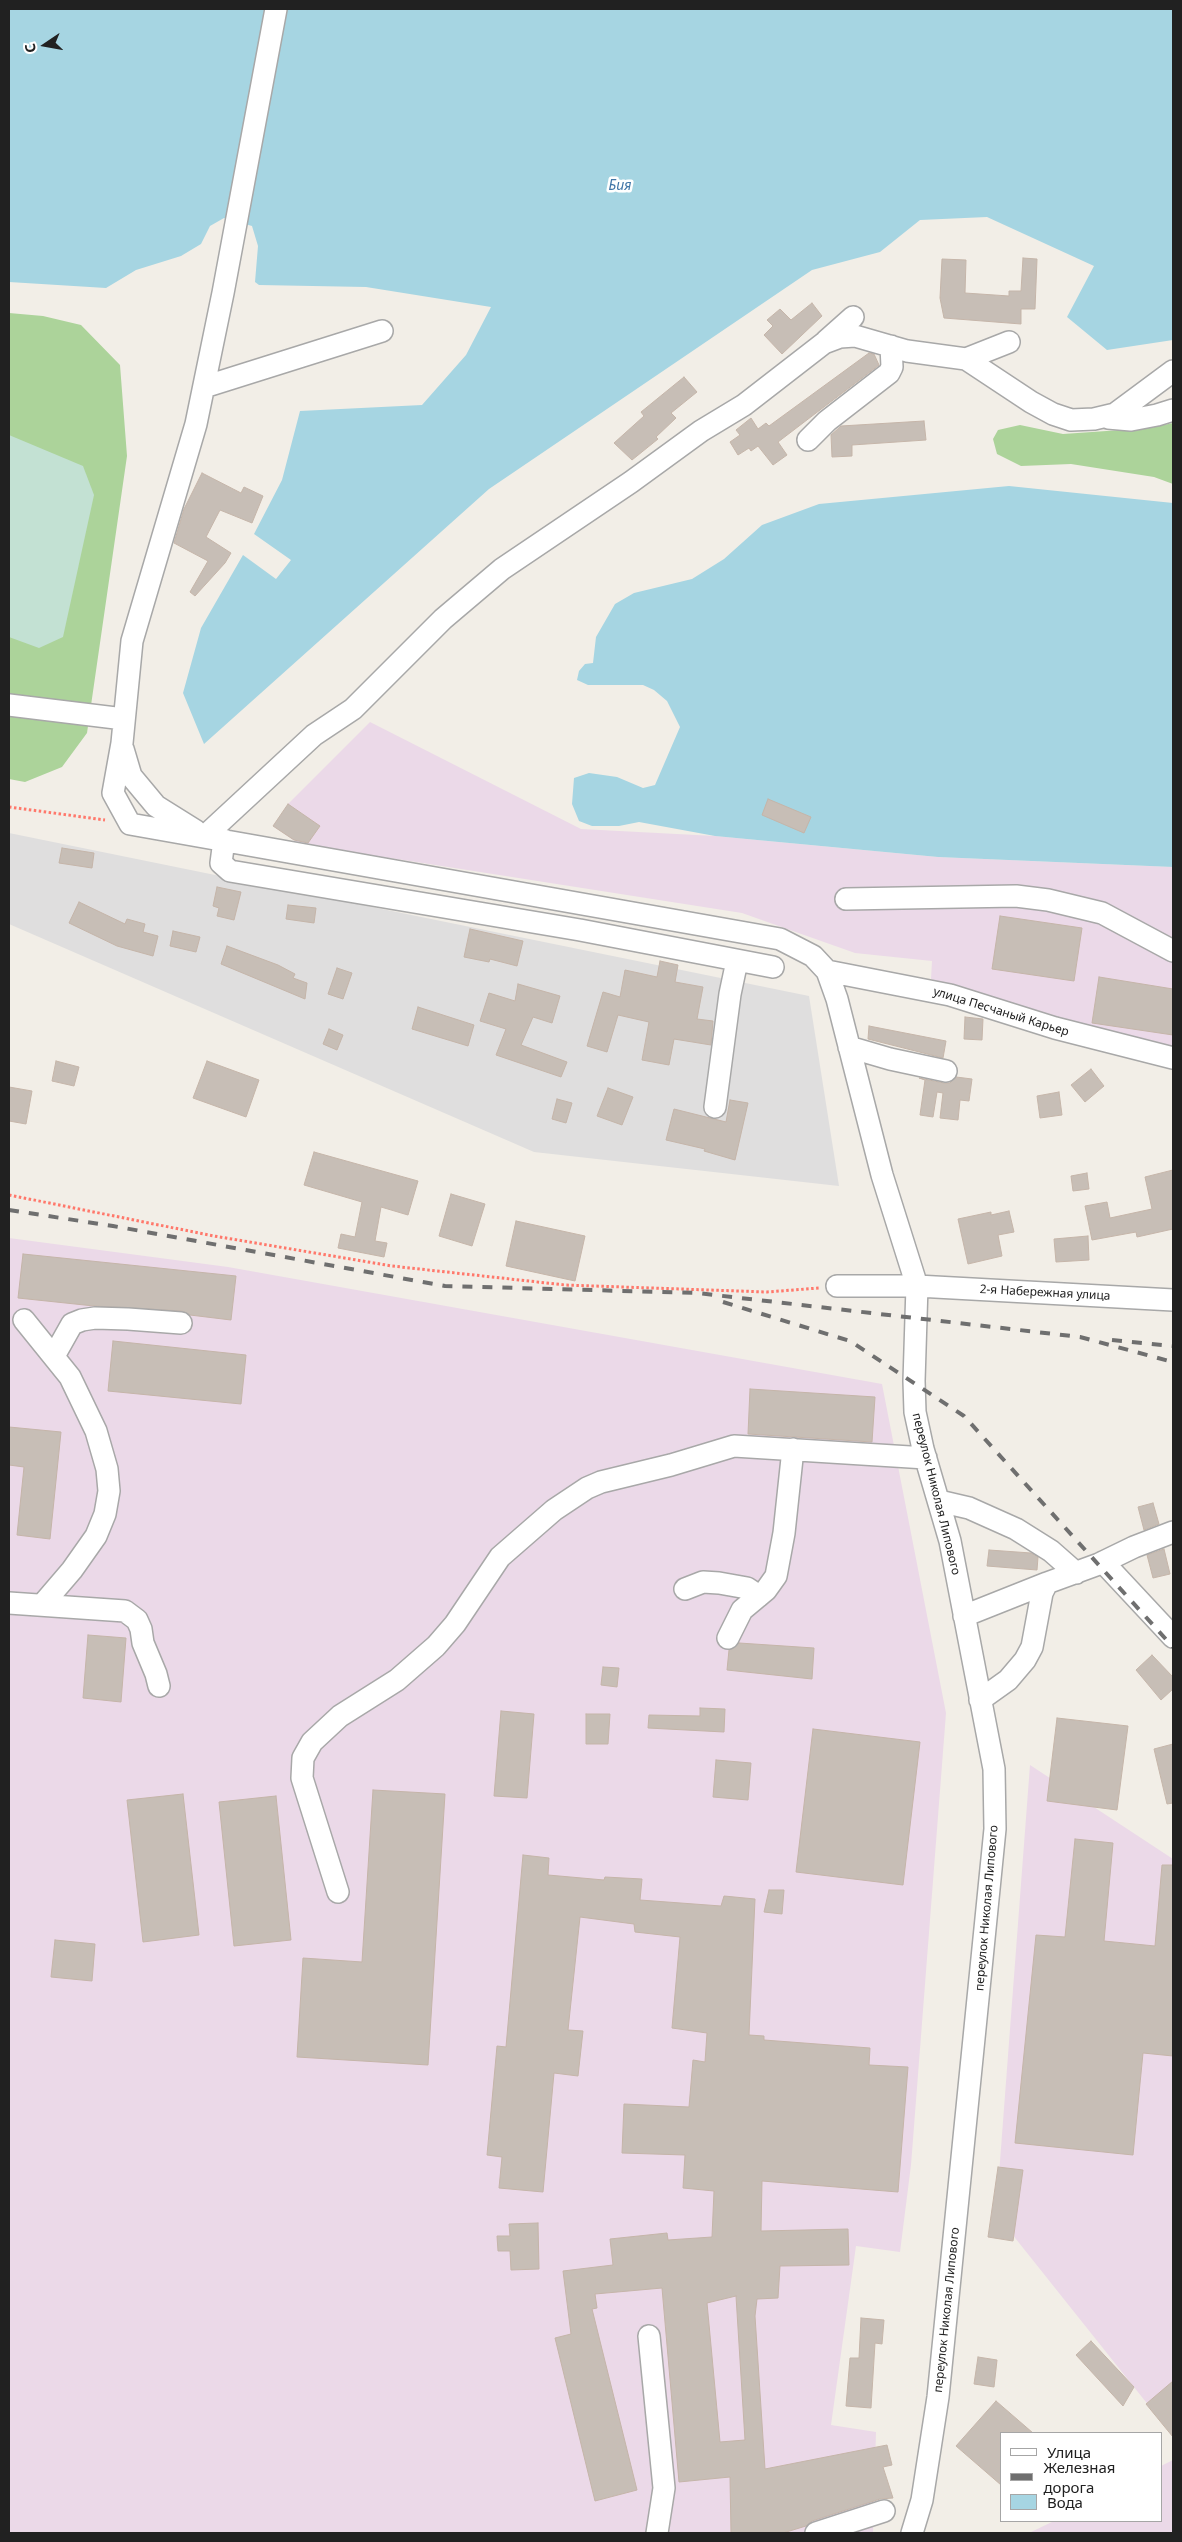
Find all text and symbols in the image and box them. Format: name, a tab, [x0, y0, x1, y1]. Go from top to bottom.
north arrow	[20, 20, 70, 70]
text: С	[20, 42, 40, 55]
water label: Бия	[609, 178, 631, 194]
street label: улица Песчаный Карьер	[931, 984, 1071, 1040]
street label: 2-я Набережная улица	[979, 1282, 1111, 1304]
street label: переулок Николая Липового	[909, 1412, 963, 1576]
street label: переулок Николая Липового	[973, 1824, 1001, 1992]
street label: переулок Николая Липового	[931, 2227, 963, 2393]
legend	[1000, 2432, 1162, 2522]
text: Улица	[1047, 2442, 1091, 2462]
text: Железная дорога	[1043, 2457, 1116, 2497]
text: Вода	[1047, 2492, 1083, 2512]

